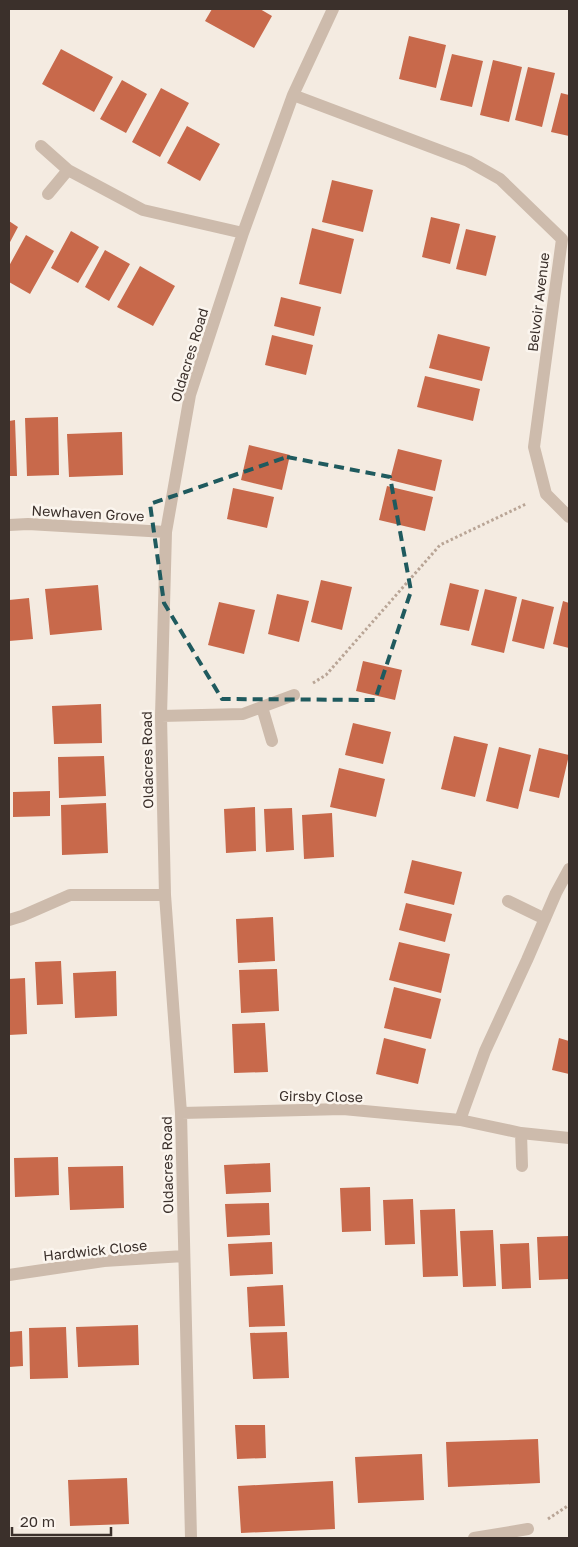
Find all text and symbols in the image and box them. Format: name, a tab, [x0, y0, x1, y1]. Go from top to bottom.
street label: Belvoir Avenue	[523, 251, 553, 353]
street label: Oldacres Road	[167, 306, 211, 404]
street label: Newhaven Grove	[31, 502, 145, 524]
street label: Oldacres Road	[138, 711, 156, 809]
street label: Girsby Close	[279, 1087, 363, 1105]
street label: Oldacres Road	[158, 1116, 176, 1214]
street label: Hardwick Close	[42, 1236, 148, 1264]
scale bar	[12, 1504, 111, 1536]
text: 20 m	[20, 1512, 55, 1530]

